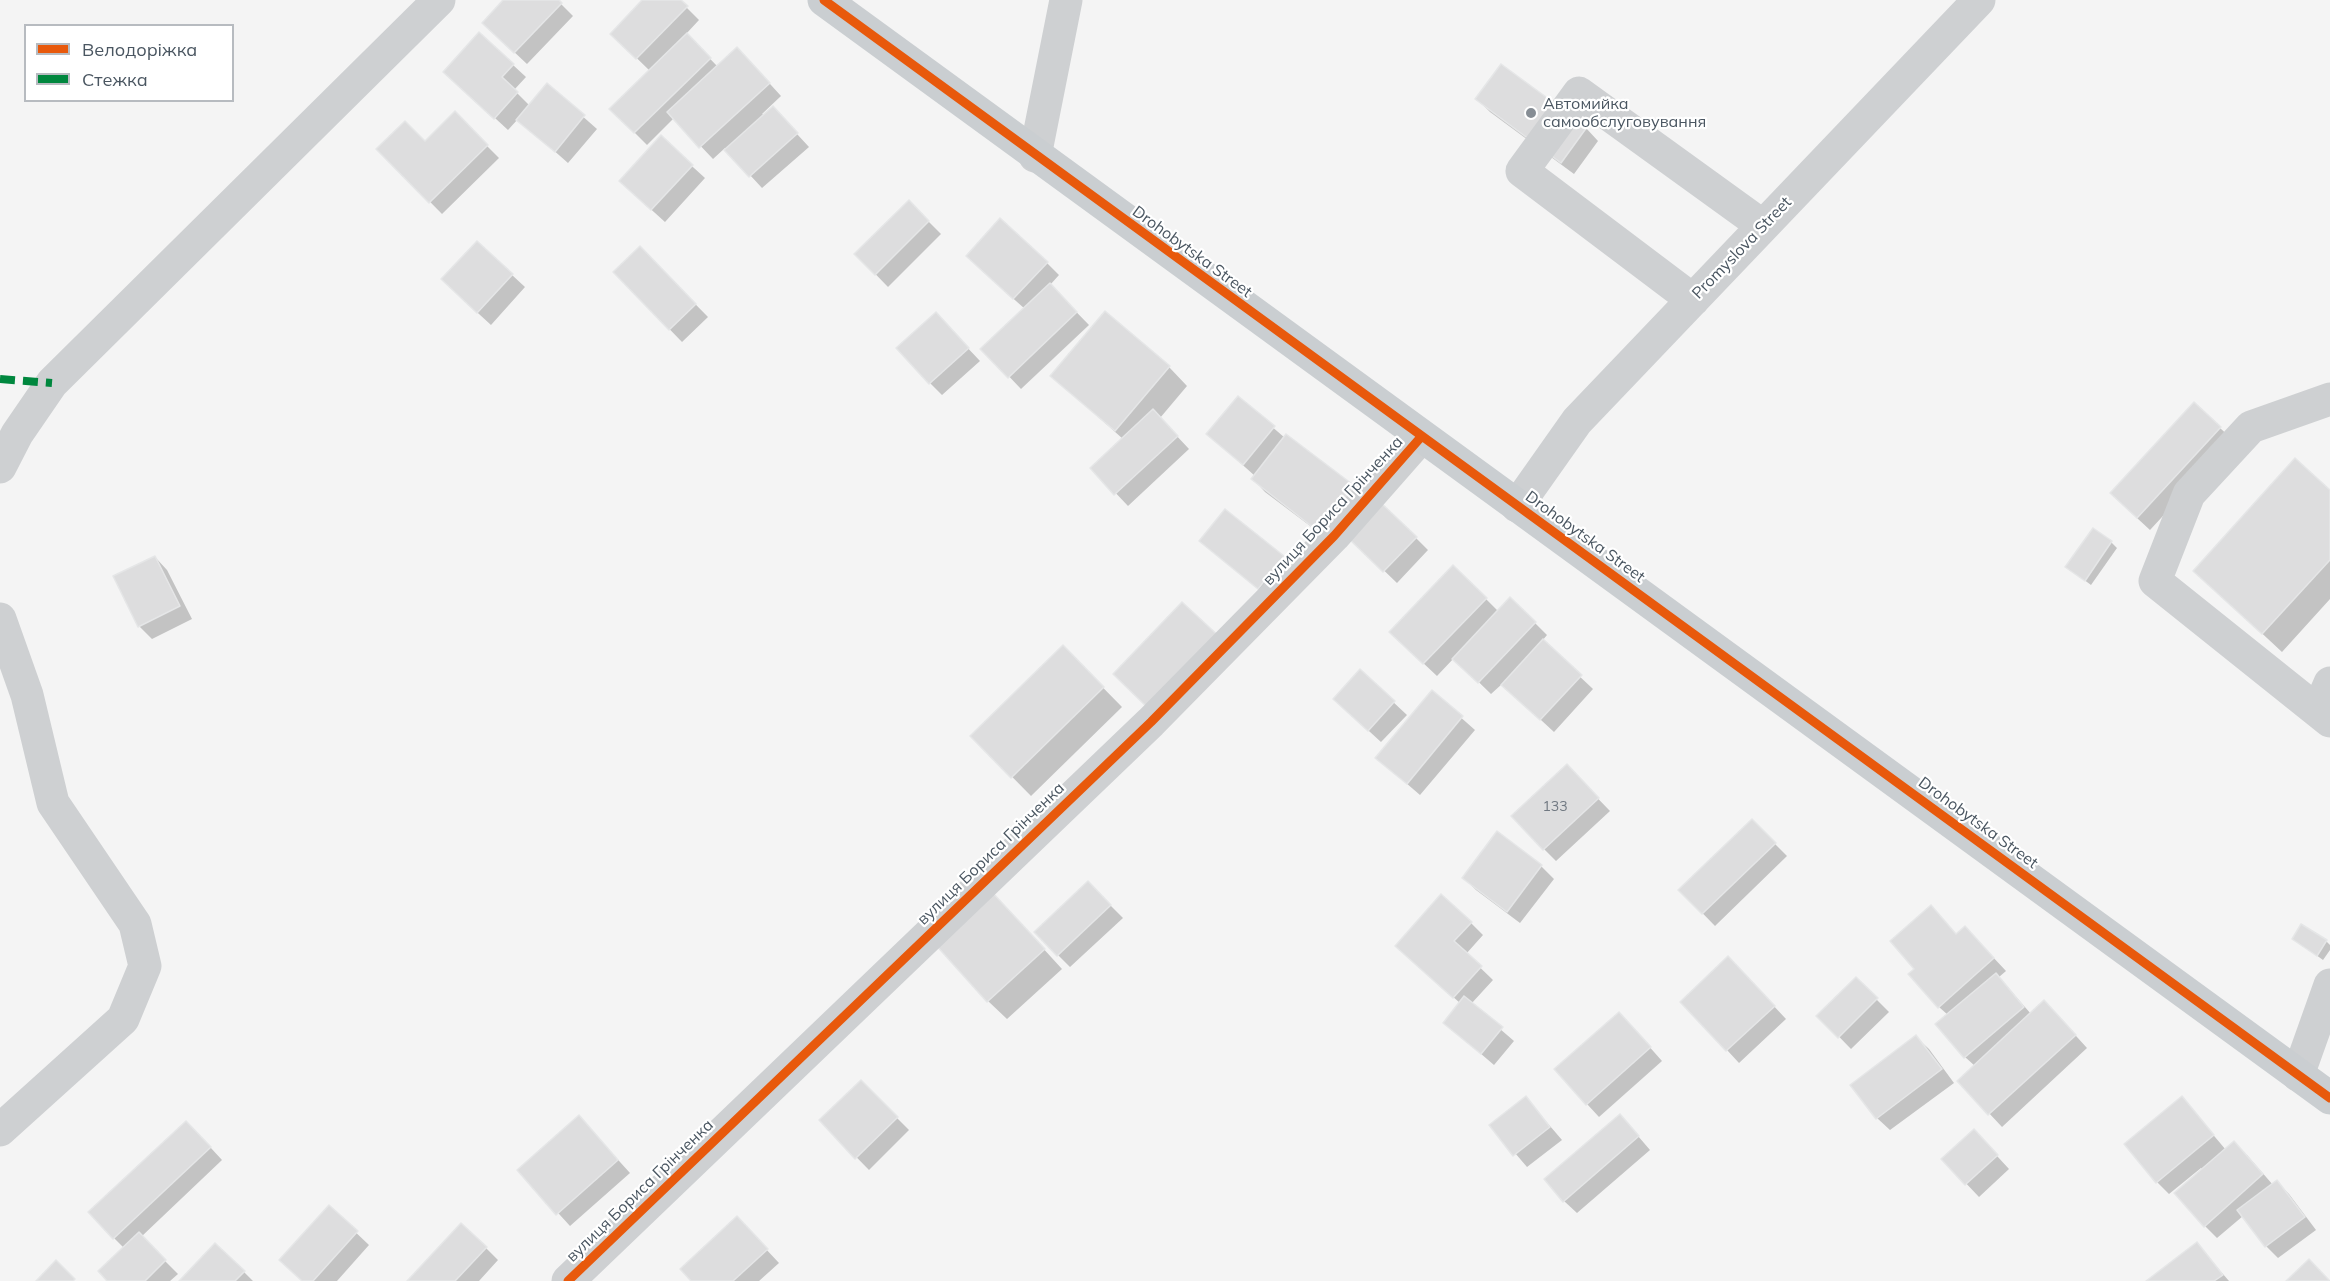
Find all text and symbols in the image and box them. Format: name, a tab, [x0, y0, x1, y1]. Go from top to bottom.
legend	[24, 24, 234, 102]
text: Велодоріжка	[82, 38, 197, 61]
text: Стежка	[82, 68, 148, 91]
place label: Автомийка самообслуговування	[1543, 94, 1706, 132]
marker: Автомийка самообслуговування	[1524, 106, 1538, 120]
street label: Promyslova Street	[1688, 193, 1796, 303]
street label: Drohobytska Street	[1128, 202, 1256, 302]
street label: вулиця Бориса Грінченка	[1259, 432, 1407, 590]
street label: Drohobytska Street	[1521, 487, 1649, 587]
street label: Drohobytska Street	[1914, 773, 2042, 873]
street label: вулиця Бориса Грінченка	[914, 779, 1068, 929]
house number: 133	[1542, 799, 1568, 815]
street label: вулиця Бориса Грінченка	[563, 1116, 717, 1266]

